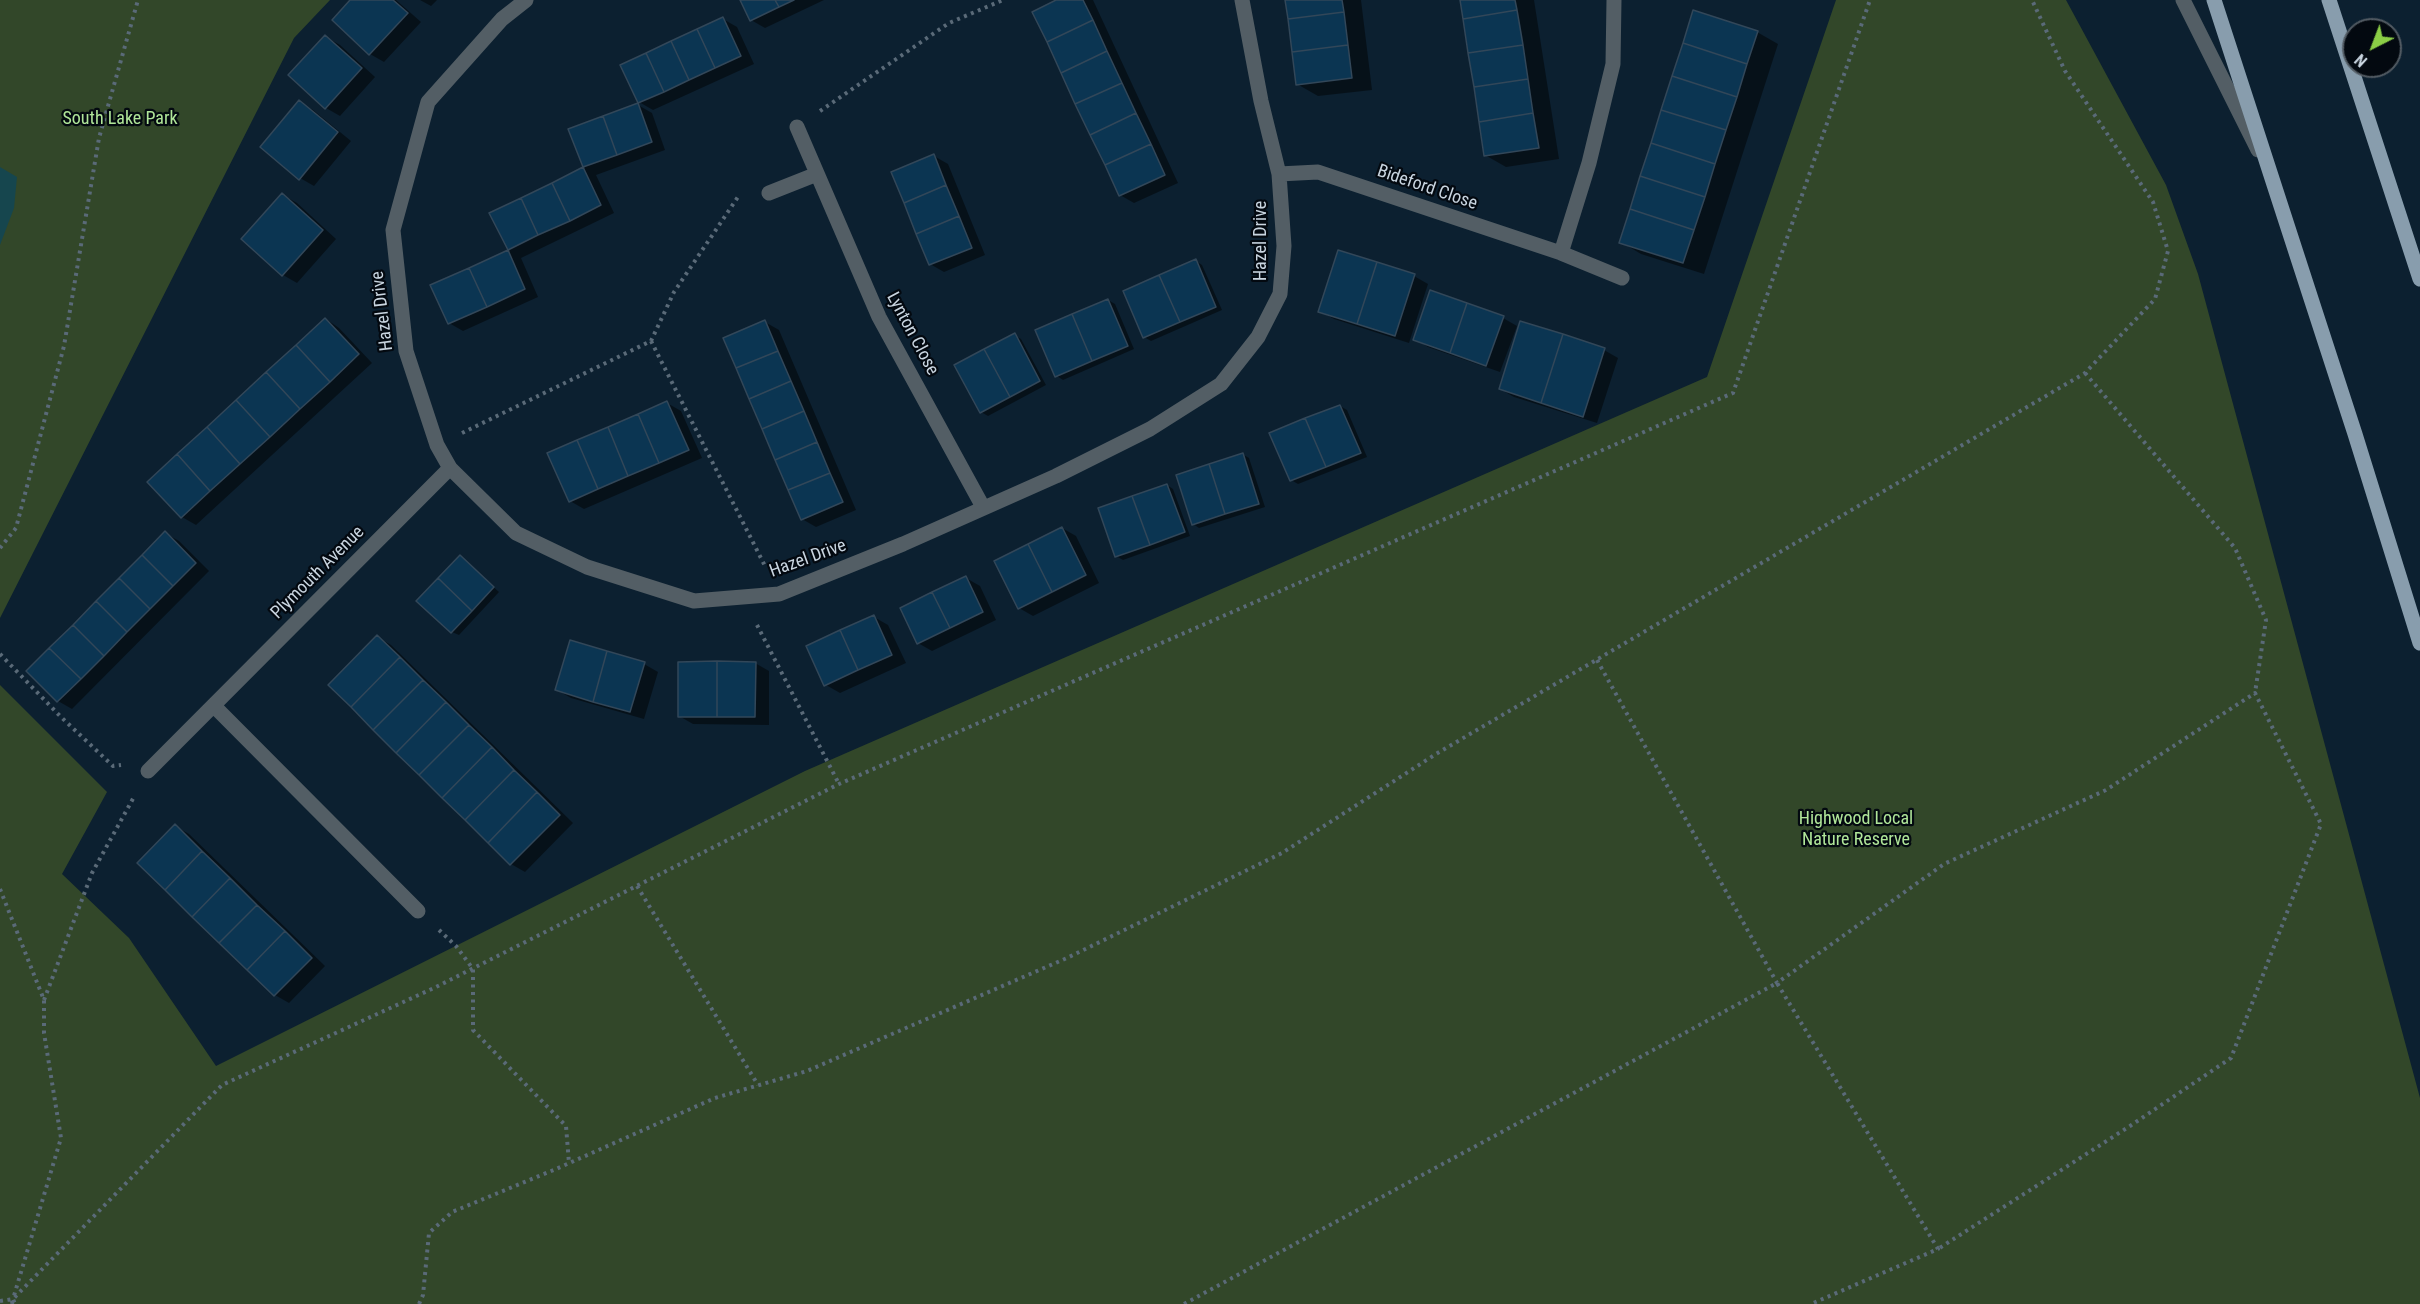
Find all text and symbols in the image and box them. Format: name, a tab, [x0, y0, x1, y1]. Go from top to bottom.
north arrow	[2342, 18, 2402, 78]
text: N	[2351, 50, 2371, 71]
park label: South Lake Park	[62, 108, 178, 130]
street label: Bideford Close	[1374, 161, 1480, 215]
street label: Hazel Drive	[1250, 201, 1272, 281]
street label: Hazel Drive	[367, 270, 399, 352]
street label: Lynton Close	[881, 289, 943, 379]
street label: Plymouth Avenue	[267, 522, 369, 624]
street label: Hazel Drive	[767, 535, 849, 583]
park label: Highwood Local Nature Reserve	[1799, 808, 1913, 850]

